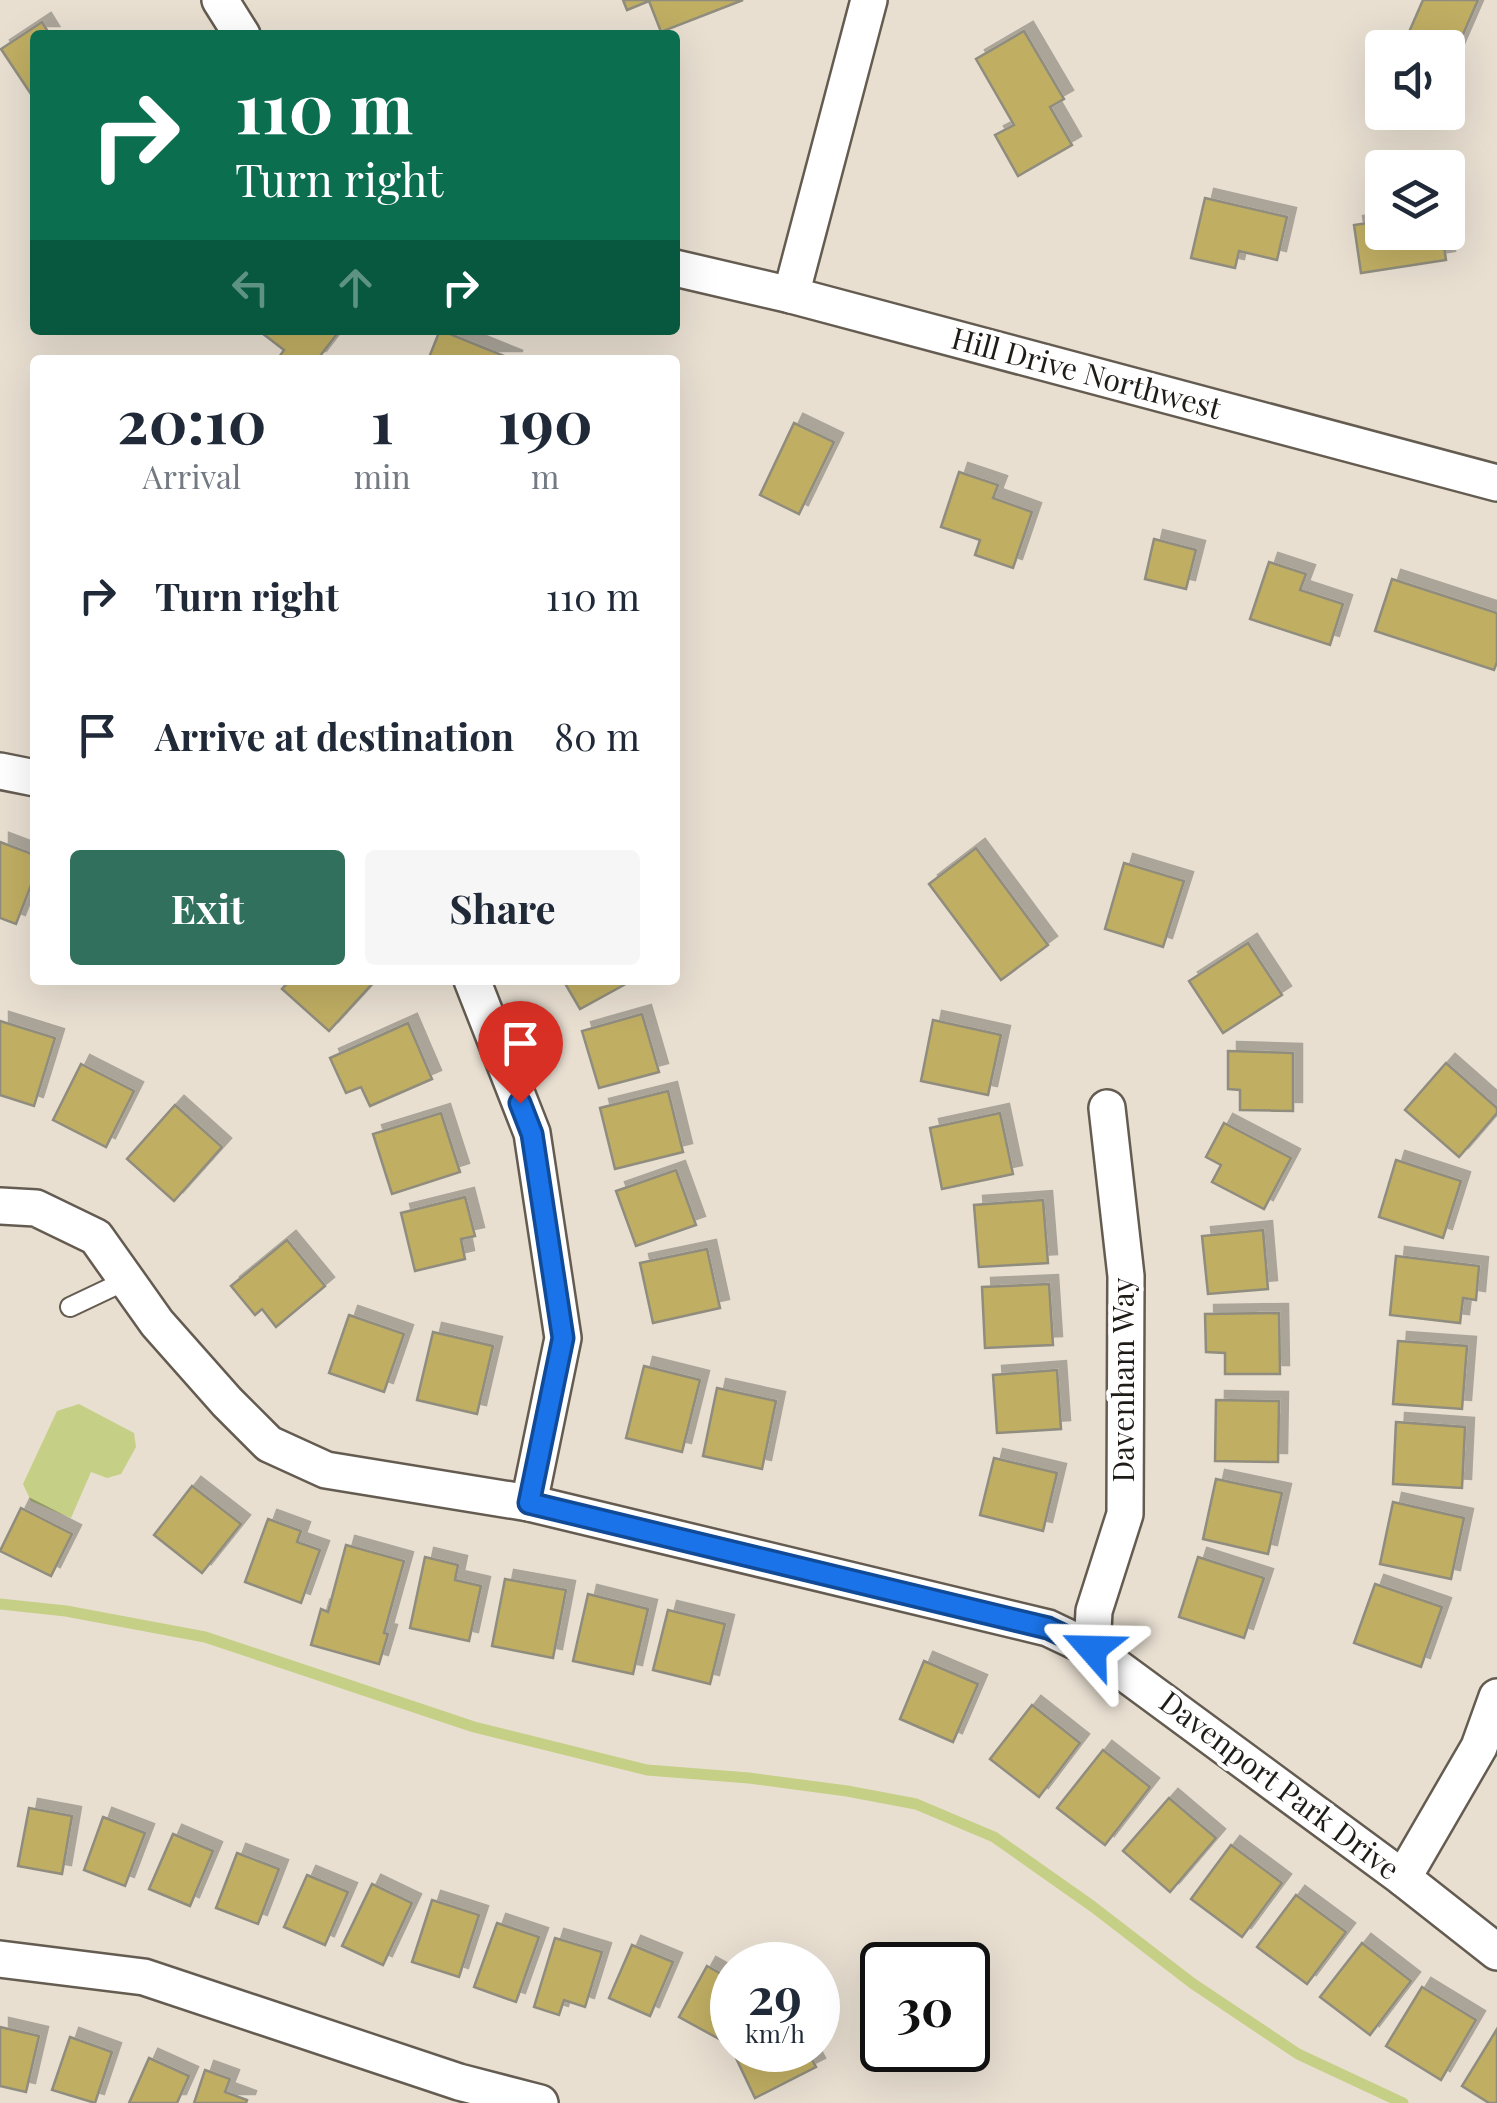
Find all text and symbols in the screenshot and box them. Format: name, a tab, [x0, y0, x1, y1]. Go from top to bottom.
map controls	[1365, 30, 1465, 250]
button: sound	[1365, 30, 1465, 130]
text: 110 m	[235, 58, 413, 152]
icon: right	[70, 70, 200, 200]
text: Turn right	[235, 148, 443, 208]
button: layers	[1365, 150, 1465, 250]
icon: left	[223, 260, 278, 315]
icon: ahead	[328, 260, 383, 315]
icon: right	[433, 260, 488, 315]
street label: Hill Drive Northwest	[947, 317, 1226, 427]
text: 20:10	[117, 379, 266, 459]
text: 1	[371, 379, 394, 459]
text: 190	[498, 379, 593, 459]
text: Arrival	[143, 454, 241, 497]
text: min	[354, 454, 411, 497]
text: m	[531, 454, 559, 497]
icon: right	[70, 568, 125, 623]
text: Turn right	[155, 570, 339, 621]
text: 110 m	[546, 570, 640, 621]
icon: arrive	[70, 708, 125, 763]
text: Arrive at destination	[155, 710, 514, 761]
text: 80 m	[554, 710, 640, 761]
button: Exit	[70, 850, 345, 965]
button: Share	[365, 850, 640, 965]
pin	[478, 1001, 563, 1104]
icon: arrive	[493, 1016, 548, 1071]
street label: Davenham Way	[1102, 1277, 1142, 1483]
position arrow	[1040, 1597, 1144, 1701]
street label: Davenport Park Drive	[1152, 1681, 1408, 1888]
speed limit sign: 30	[860, 1942, 990, 2072]
text: 29	[748, 1961, 802, 2028]
text: km/h	[745, 2016, 805, 2049]

